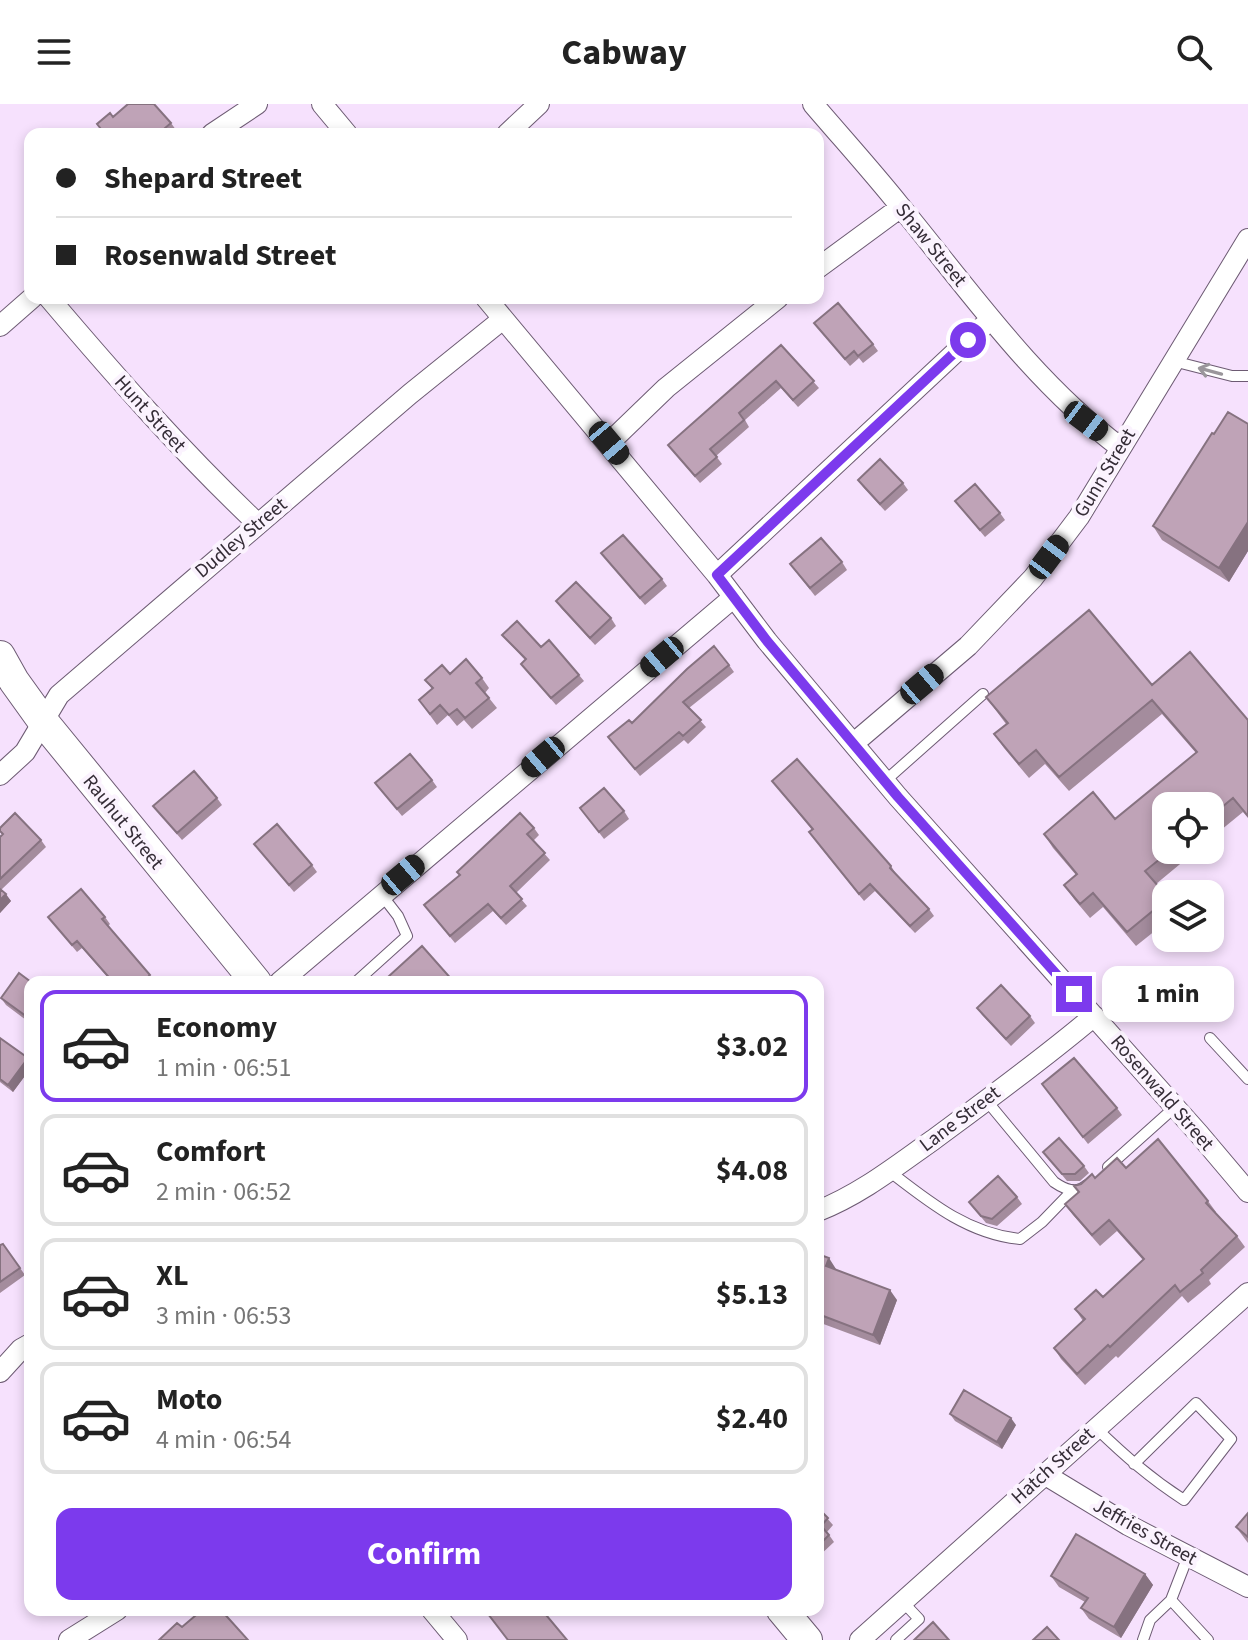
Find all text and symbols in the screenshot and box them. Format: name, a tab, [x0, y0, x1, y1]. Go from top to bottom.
text: Cabway	[561, 27, 687, 78]
icon: menu	[32, 30, 76, 74]
icon: search	[1172, 30, 1216, 74]
text: Shepard Street	[104, 157, 302, 200]
street label: Shaw Street	[889, 197, 974, 293]
text: Rosenwald Street	[104, 234, 336, 277]
route start	[950, 322, 986, 358]
one-way arrow	[1198, 362, 1224, 377]
street label: Hunt Street	[108, 369, 193, 459]
car	[1060, 397, 1112, 445]
car	[584, 417, 634, 469]
street label: Gunn Street	[1067, 423, 1143, 523]
street label: Dudley Street	[189, 491, 293, 585]
car	[1025, 531, 1073, 583]
car	[636, 632, 688, 682]
car	[896, 659, 948, 709]
car	[517, 732, 569, 782]
street label: Rauhut Street	[76, 769, 170, 876]
map controls	[1152, 792, 1224, 952]
button: locate	[1152, 792, 1224, 864]
car	[377, 850, 429, 900]
button: layers	[1152, 880, 1224, 952]
callout: 1 min	[1102, 966, 1234, 1022]
text: 1 min	[1136, 975, 1200, 1012]
route end	[1056, 976, 1092, 1012]
text: Economy	[156, 1006, 277, 1049]
icon: car	[60, 1010, 132, 1082]
text: $3.02	[716, 1025, 788, 1068]
street label: Rosenwald Street	[1104, 1029, 1221, 1157]
text: 1 min · 06:51	[156, 1049, 291, 1086]
street label: Lane Street	[914, 1079, 1006, 1159]
text: Comfort	[156, 1130, 266, 1173]
icon: car	[60, 1134, 132, 1206]
text: $4.08	[716, 1149, 788, 1192]
text: 2 min · 06:52	[156, 1173, 291, 1210]
text: XL	[156, 1254, 189, 1297]
icon: car	[60, 1258, 132, 1330]
text: $5.13	[716, 1273, 788, 1316]
text: 3 min · 06:53	[156, 1297, 291, 1334]
text: Moto	[156, 1378, 222, 1421]
icon: car	[60, 1382, 132, 1454]
text: $2.40	[716, 1397, 788, 1440]
text: 4 min · 06:54	[156, 1421, 291, 1458]
street label: Hatch Street	[1005, 1421, 1101, 1511]
street label: Jeffries Street	[1088, 1492, 1202, 1572]
button: Confirm	[56, 1508, 792, 1600]

